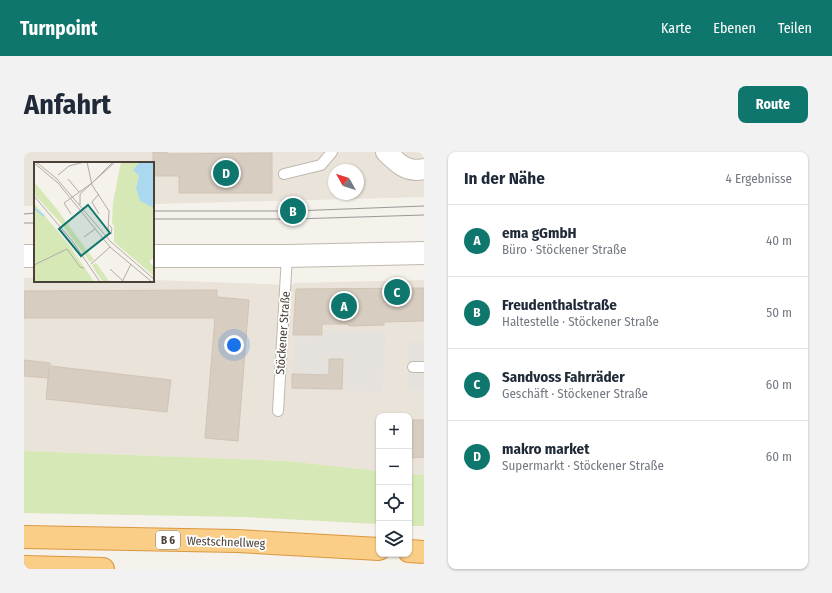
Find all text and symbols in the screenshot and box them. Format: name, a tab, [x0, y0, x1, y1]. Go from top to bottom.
text: Turnpoint	[20, 17, 97, 40]
text: Karte	[661, 20, 691, 37]
text: Ebenen	[713, 20, 756, 37]
text: Teilen	[778, 20, 812, 37]
button: Route	[738, 86, 808, 123]
text: Anfahrt	[24, 88, 111, 121]
pin: D	[213, 158, 239, 188]
inset map	[34, 162, 154, 282]
north arrow	[328, 164, 364, 200]
text: In der Nähe	[464, 168, 545, 189]
text: 4 Ergebnisse	[726, 171, 792, 186]
pin: B	[280, 196, 306, 226]
text: ema gGmbH	[502, 224, 577, 242]
text: A	[473, 233, 481, 248]
text: 40 m	[766, 233, 792, 248]
text: Büro · Stöckener Straße	[502, 242, 627, 257]
pin: C	[384, 277, 410, 307]
street label: Stöckener Straße	[273, 291, 293, 375]
pin: A	[331, 291, 357, 321]
text: Freudenthalstraße	[502, 296, 617, 314]
text: B	[473, 305, 481, 320]
text: 50 m	[766, 305, 792, 320]
text: Haltestelle · Stöckener Straße	[502, 314, 659, 329]
your location	[224, 335, 244, 355]
text: Sandvoss Fahrräder	[502, 368, 625, 386]
text: C	[474, 377, 480, 392]
text: 60 m	[766, 377, 792, 392]
text: Geschäft · Stöckener Straße	[502, 386, 648, 401]
map controls	[376, 413, 412, 557]
button: +	[376, 413, 412, 449]
text: makro market	[502, 440, 589, 458]
button: −	[376, 449, 412, 485]
text: D	[473, 449, 481, 464]
text: 60 m	[766, 449, 792, 464]
text: Supermarkt · Stöckener Straße	[502, 458, 664, 473]
button: locate	[376, 485, 412, 521]
button: layers	[376, 521, 412, 557]
road number: B 6	[156, 531, 180, 549]
street label: Westschnellweg	[187, 534, 266, 550]

